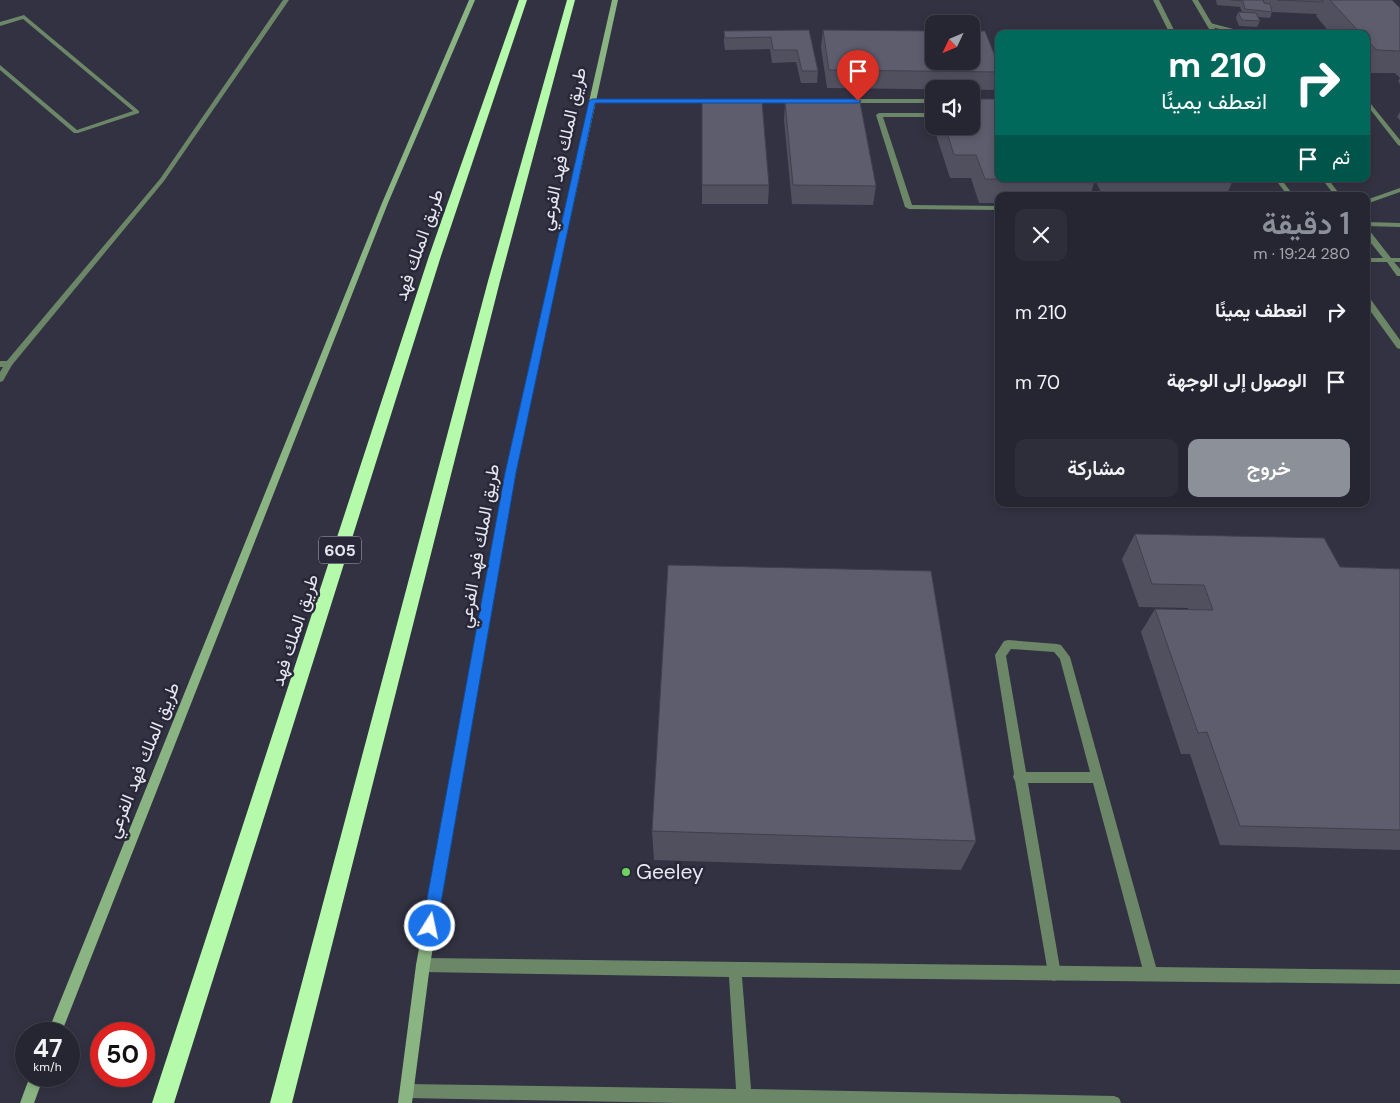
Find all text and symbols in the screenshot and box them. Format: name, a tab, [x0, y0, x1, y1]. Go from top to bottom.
north arrow	[925, 15, 980, 70]
map controls	[925, 15, 980, 135]
text: 210 m	[1168, 42, 1267, 88]
pin	[837, 50, 879, 101]
icon: right	[1285, 50, 1350, 115]
icon: arrive	[844, 57, 872, 85]
street label: طريق الملك فهد الفرعي	[534, 65, 595, 233]
button: sound	[925, 80, 980, 135]
text: انعطف يمينًا	[1161, 87, 1267, 116]
icon: arrive	[1294, 145, 1322, 173]
text: ثم	[1332, 145, 1350, 170]
street label: طريق الملك فهد	[389, 186, 449, 304]
text: 1 دقيقة	[1262, 204, 1350, 243]
button: close	[1015, 209, 1067, 261]
text: 280 m · 19:24	[1253, 243, 1350, 264]
text: انعطف يمينًا	[1215, 298, 1307, 323]
icon: right	[1322, 298, 1350, 326]
text: 210 m	[1015, 300, 1067, 325]
text: الوصول إلى الوجهة	[1167, 368, 1307, 393]
icon: arrive	[1322, 368, 1350, 396]
text: 70 m	[1015, 370, 1060, 395]
button: مشاركة	[1015, 439, 1178, 497]
button: خروج	[1188, 439, 1350, 497]
street label: طريق الملك فهد الفرعي	[453, 462, 508, 630]
road number: 605	[319, 536, 361, 564]
street label: طريق الملك فهد	[266, 571, 324, 689]
street label: طريق الملك فهد الفرعي	[101, 679, 188, 843]
place label: Geeley	[636, 858, 704, 886]
marker: Geeley	[620, 866, 632, 878]
position arrow	[403, 899, 455, 951]
speed limit sign: 50	[90, 1022, 155, 1087]
text: 47	[33, 1032, 62, 1065]
text: km/h	[33, 1059, 62, 1075]

